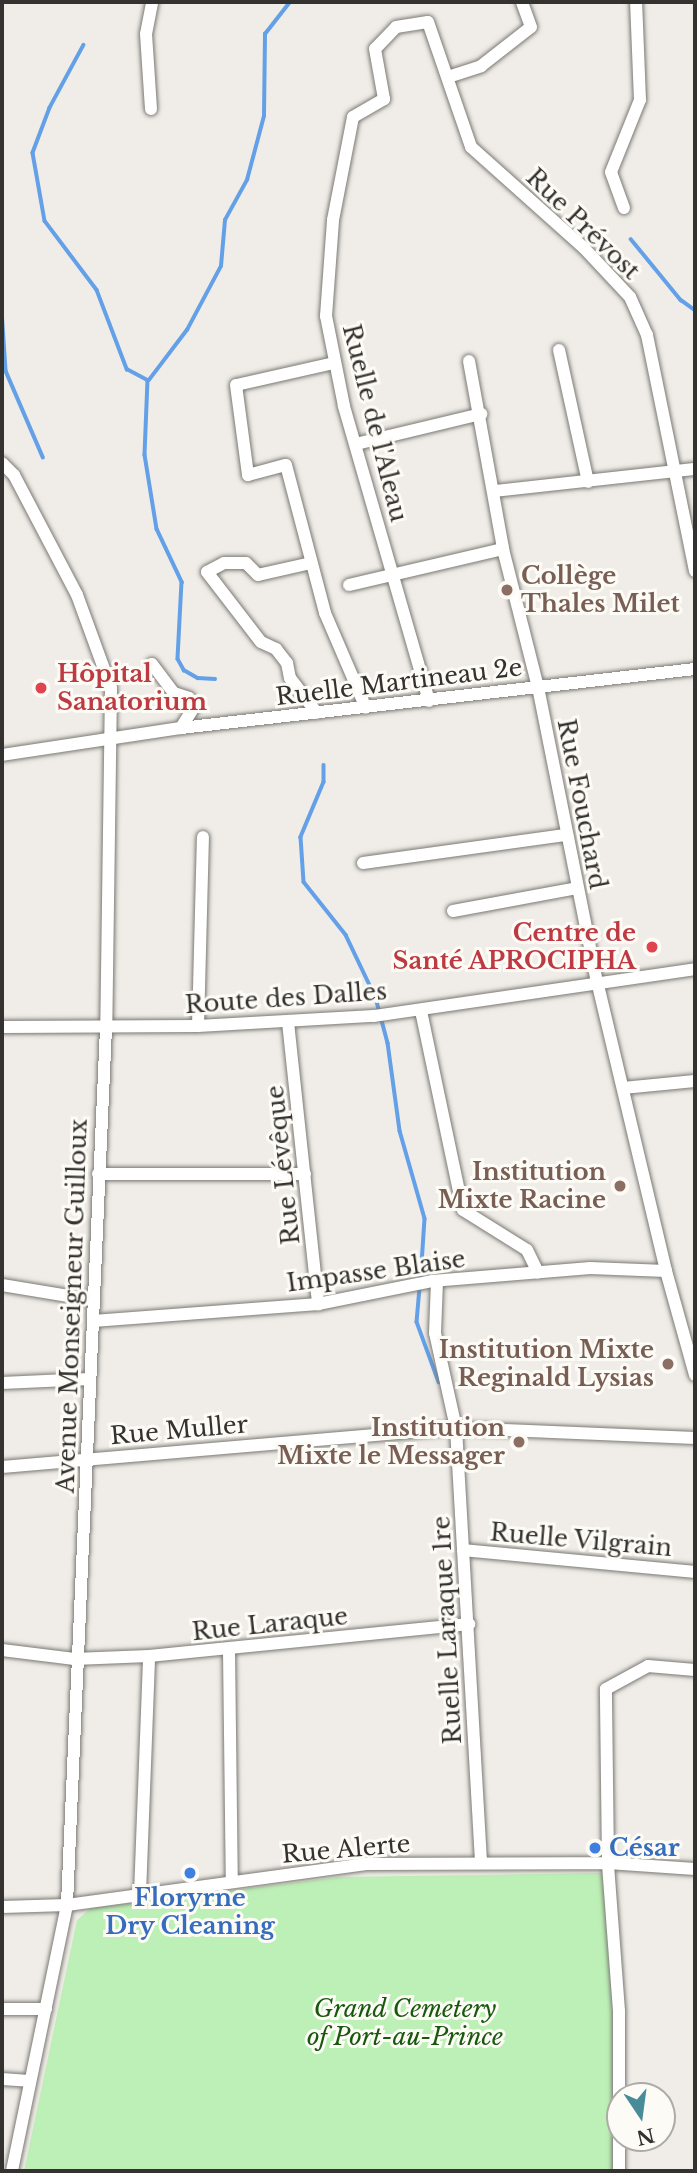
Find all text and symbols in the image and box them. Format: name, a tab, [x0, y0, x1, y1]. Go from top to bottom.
street label: Rue Prévost	[520, 163, 646, 285]
street label: Ruelle de l'Aleau	[337, 321, 413, 525]
place label: Collège Thales Milet	[521, 562, 680, 618]
marker: Collège Thales Milet	[499, 582, 515, 598]
street label: Ruelle Martineau 2e	[274, 653, 524, 711]
place label: Hôpital Sanatorium	[57, 660, 207, 716]
marker: Hôpital Sanatorium	[31, 678, 51, 698]
street label: Rue Fouchard	[551, 717, 613, 891]
place label: Centre de Santé APROCIPHA	[392, 919, 636, 975]
marker: Centre de Santé APROCIPHA	[642, 937, 662, 957]
street label: Route des Dalles	[184, 977, 388, 1019]
street label: Rue Lévêque	[260, 1084, 306, 1246]
street label: Avenue Monseigneur Guilloux	[51, 1118, 93, 1494]
place label: Institution Mixte Racine	[438, 1158, 606, 1214]
marker: Institution Mixte Racine	[612, 1178, 628, 1194]
street label: Impasse Blaise	[285, 1244, 467, 1298]
place label: Institution Mixte Reginald Lysias	[439, 1336, 654, 1392]
marker: Institution Mixte Reginald Lysias	[660, 1356, 676, 1372]
street label: Rue Muller	[109, 1410, 249, 1450]
place label: Institution Mixte le Messager	[277, 1414, 505, 1470]
marker: Institution Mixte le Messager	[511, 1434, 527, 1450]
street label: Ruelle Laraque 1re	[427, 1515, 467, 1745]
street label: Ruelle Vilgrain	[488, 1518, 674, 1562]
street label: Rue Laraque	[191, 1601, 349, 1647]
street label: Rue Alerte	[280, 1829, 412, 1869]
place label: César	[609, 1834, 680, 1862]
marker: César	[587, 1840, 603, 1856]
marker: Floryrne Dry Cleaning	[182, 1865, 198, 1881]
place label: Floryrne Dry Cleaning	[105, 1884, 275, 1940]
park label: Grand Cemetery of Port-au-Prince	[307, 1995, 503, 2051]
north arrow	[606, 2082, 676, 2152]
text: N	[634, 2123, 657, 2149]

